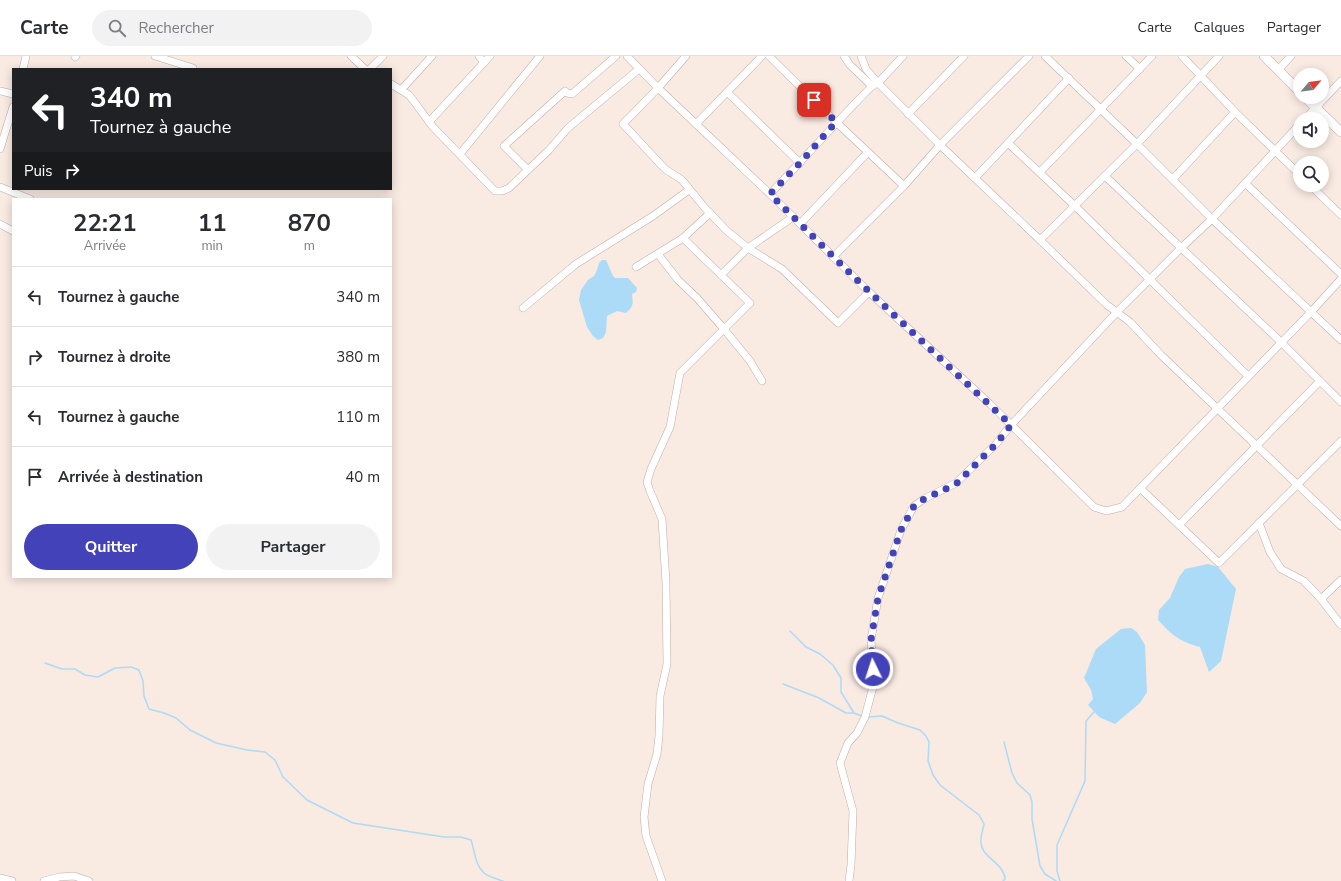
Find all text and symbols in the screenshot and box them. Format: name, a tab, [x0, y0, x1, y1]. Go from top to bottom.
search box	[92, 10, 372, 46]
text: Carte	[20, 15, 68, 41]
icon: search	[106, 17, 128, 39]
text: Rechercher	[138, 18, 214, 38]
text: Carte	[1138, 18, 1172, 37]
text: Calques	[1194, 18, 1245, 37]
text: Partager	[1267, 18, 1321, 37]
north arrow	[1293, 68, 1329, 104]
map controls	[1293, 68, 1329, 192]
text: 340 m	[90, 79, 173, 117]
pin	[797, 83, 831, 117]
icon: left	[24, 84, 76, 136]
icon: arrive	[803, 89, 825, 111]
button: sound	[1293, 112, 1329, 148]
text: Tournez à gauche	[90, 115, 231, 139]
button: search	[1293, 156, 1329, 192]
icon: right	[61, 160, 83, 182]
text: Puis	[24, 161, 53, 181]
text: 22:21	[73, 207, 137, 239]
text: 11	[198, 207, 227, 239]
text: 870	[288, 207, 331, 239]
text: Arrivée	[84, 237, 126, 255]
text: min	[201, 237, 223, 255]
text: m	[304, 237, 315, 255]
icon: left	[24, 286, 46, 308]
text: Tournez à gauche	[58, 287, 180, 307]
text: 340 m	[336, 287, 380, 307]
icon: right	[24, 346, 46, 368]
text: Tournez à droite	[58, 347, 171, 367]
text: 380 m	[336, 347, 380, 367]
icon: left	[24, 406, 46, 428]
text: Tournez à gauche	[58, 407, 180, 427]
text: 110 m	[336, 407, 380, 427]
icon: arrive	[24, 466, 46, 488]
text: Arrivée à destination	[58, 467, 203, 487]
text: 40 m	[345, 467, 380, 487]
button: Quitter	[24, 524, 198, 570]
button: Partager	[206, 524, 380, 570]
position arrow	[852, 648, 894, 690]

